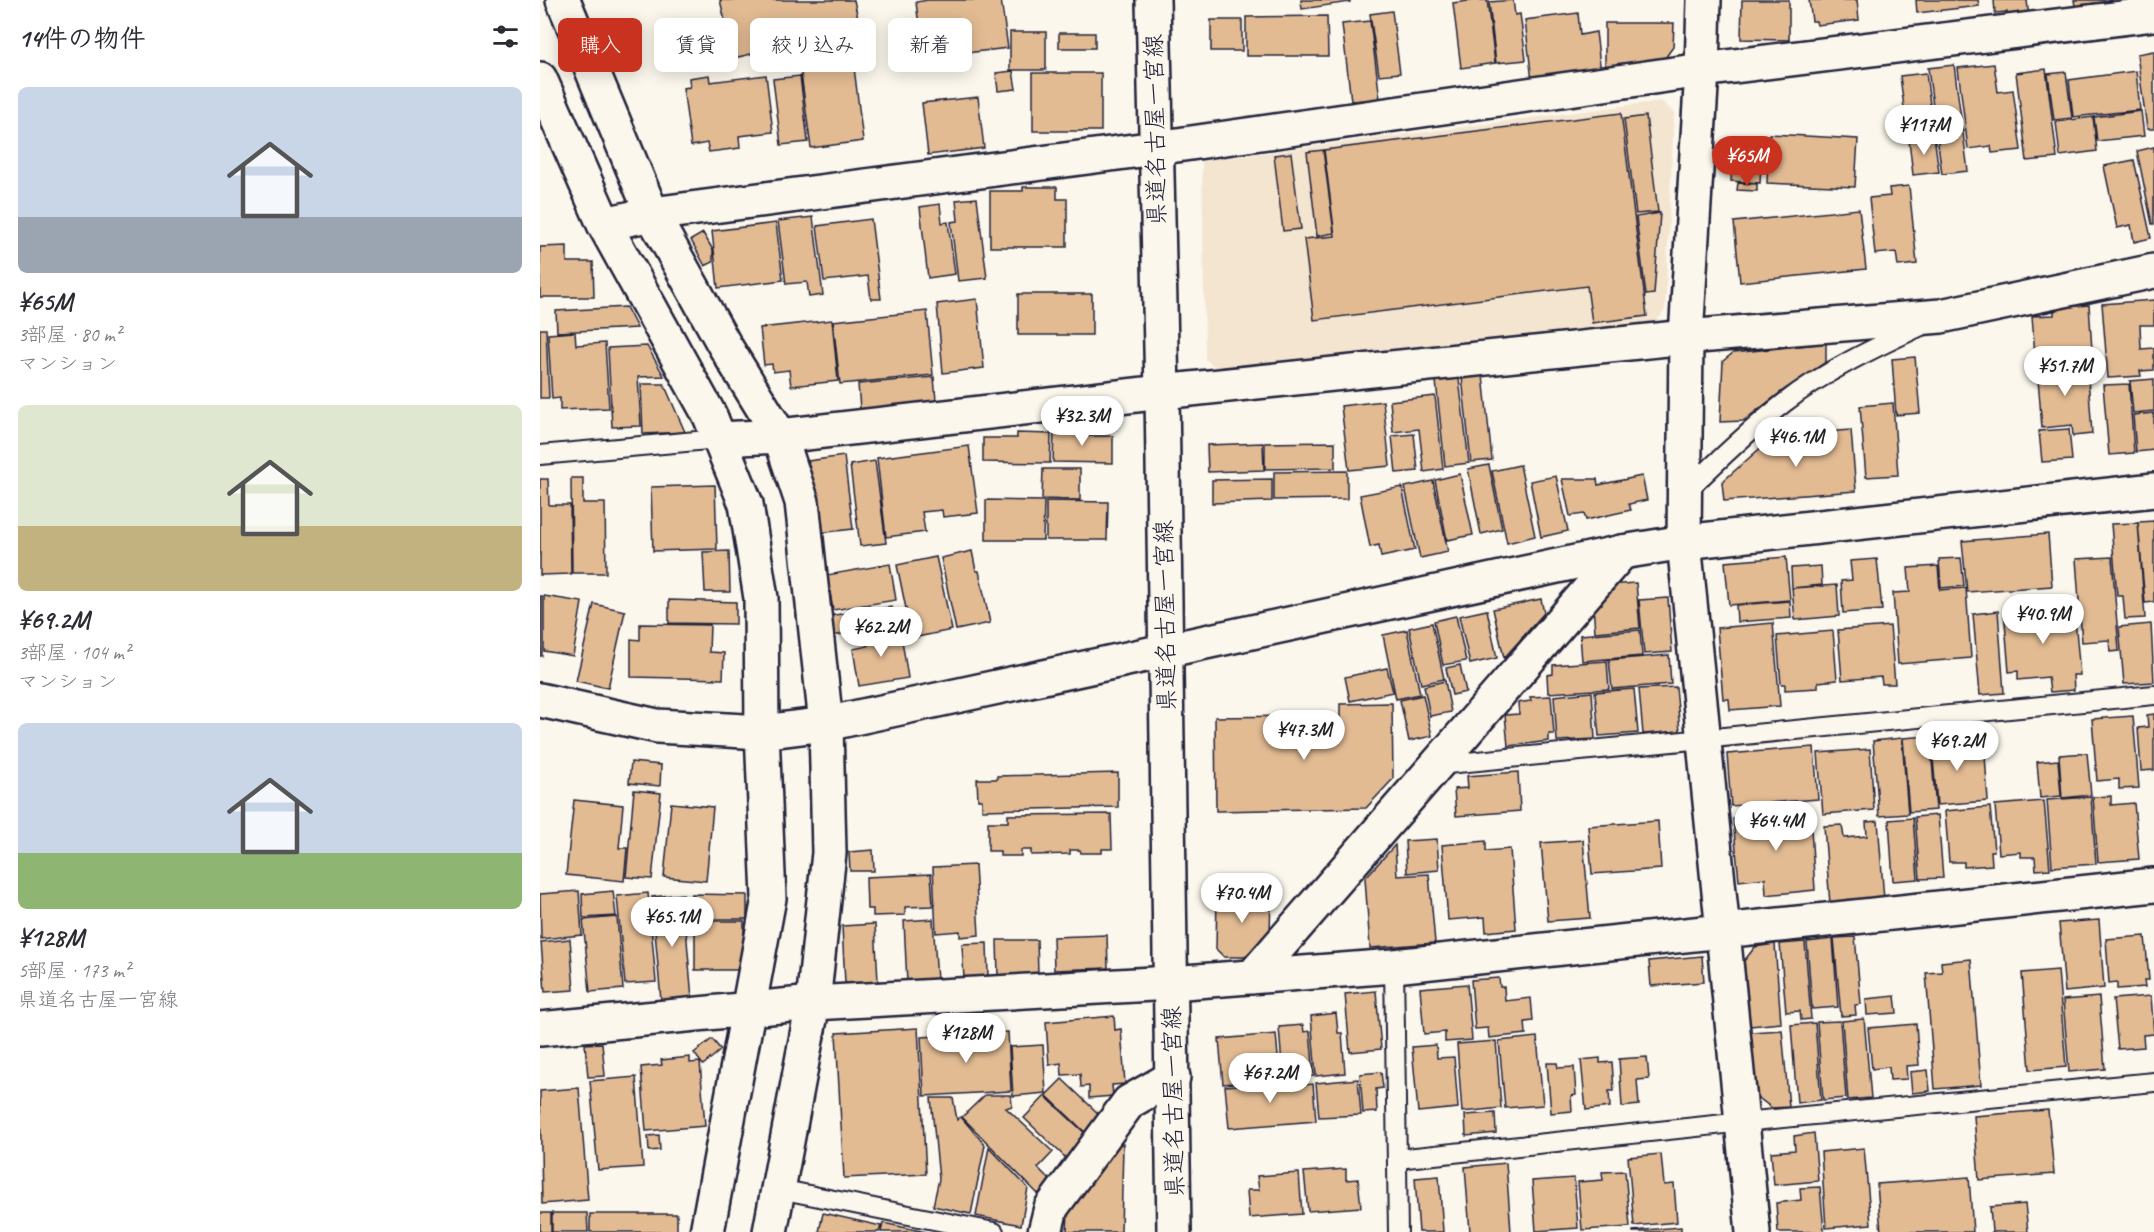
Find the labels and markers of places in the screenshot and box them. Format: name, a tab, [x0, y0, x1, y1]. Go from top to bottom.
pin: ¥117M	[1882, 105, 1966, 156]
pin: ¥65M	[1711, 136, 1783, 187]
pin: ¥51.7M	[2016, 346, 2114, 397]
pin: ¥32.3M	[1033, 396, 1131, 447]
pin: ¥46.1M	[1747, 417, 1845, 468]
pin: ¥40.9M	[1994, 594, 2092, 645]
pin: ¥62.2M	[832, 607, 930, 658]
pin: ¥47.3M	[1255, 710, 1353, 761]
pin: ¥69.2M	[1908, 721, 2006, 772]
pin: ¥64.4M	[1727, 801, 1825, 852]
pin: ¥70.4M	[1193, 873, 1291, 924]
pin: ¥65.1M	[623, 897, 721, 948]
pin: ¥128M	[924, 1013, 1008, 1064]
pin: ¥67.2M	[1221, 1053, 1319, 1104]

